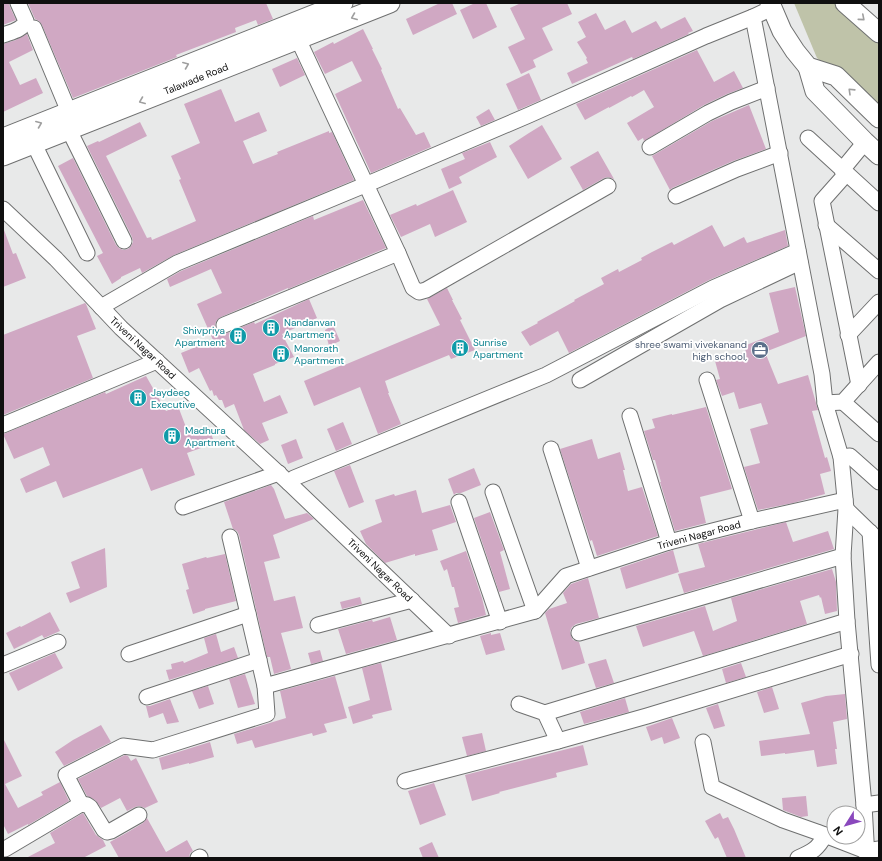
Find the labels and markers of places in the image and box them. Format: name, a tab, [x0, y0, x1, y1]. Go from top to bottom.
place label: Nandanvan Apartment	[284, 316, 336, 341]
building icon: Nandanvan Apartment	[261, 318, 281, 338]
place label: Shivpriya Apartment	[175, 324, 225, 349]
building icon: Shivpriya Apartment	[228, 326, 248, 346]
place label: Sunrise Apartment	[473, 336, 523, 361]
building icon: Sunrise Apartment	[450, 338, 470, 358]
place label: shree swami vivekanand high school,	[635, 338, 747, 363]
office icon: shree swami vivekanand high school,	[750, 340, 770, 360]
place label: Manorath Apartment	[294, 342, 344, 367]
building icon: Manorath Apartment	[271, 344, 291, 364]
place label: Jaydeeo Executive	[151, 386, 196, 411]
building icon: Jaydeeo Executive	[128, 388, 148, 408]
place label: Madhura Apartment	[185, 424, 235, 449]
building icon: Madhura Apartment	[162, 426, 182, 446]

